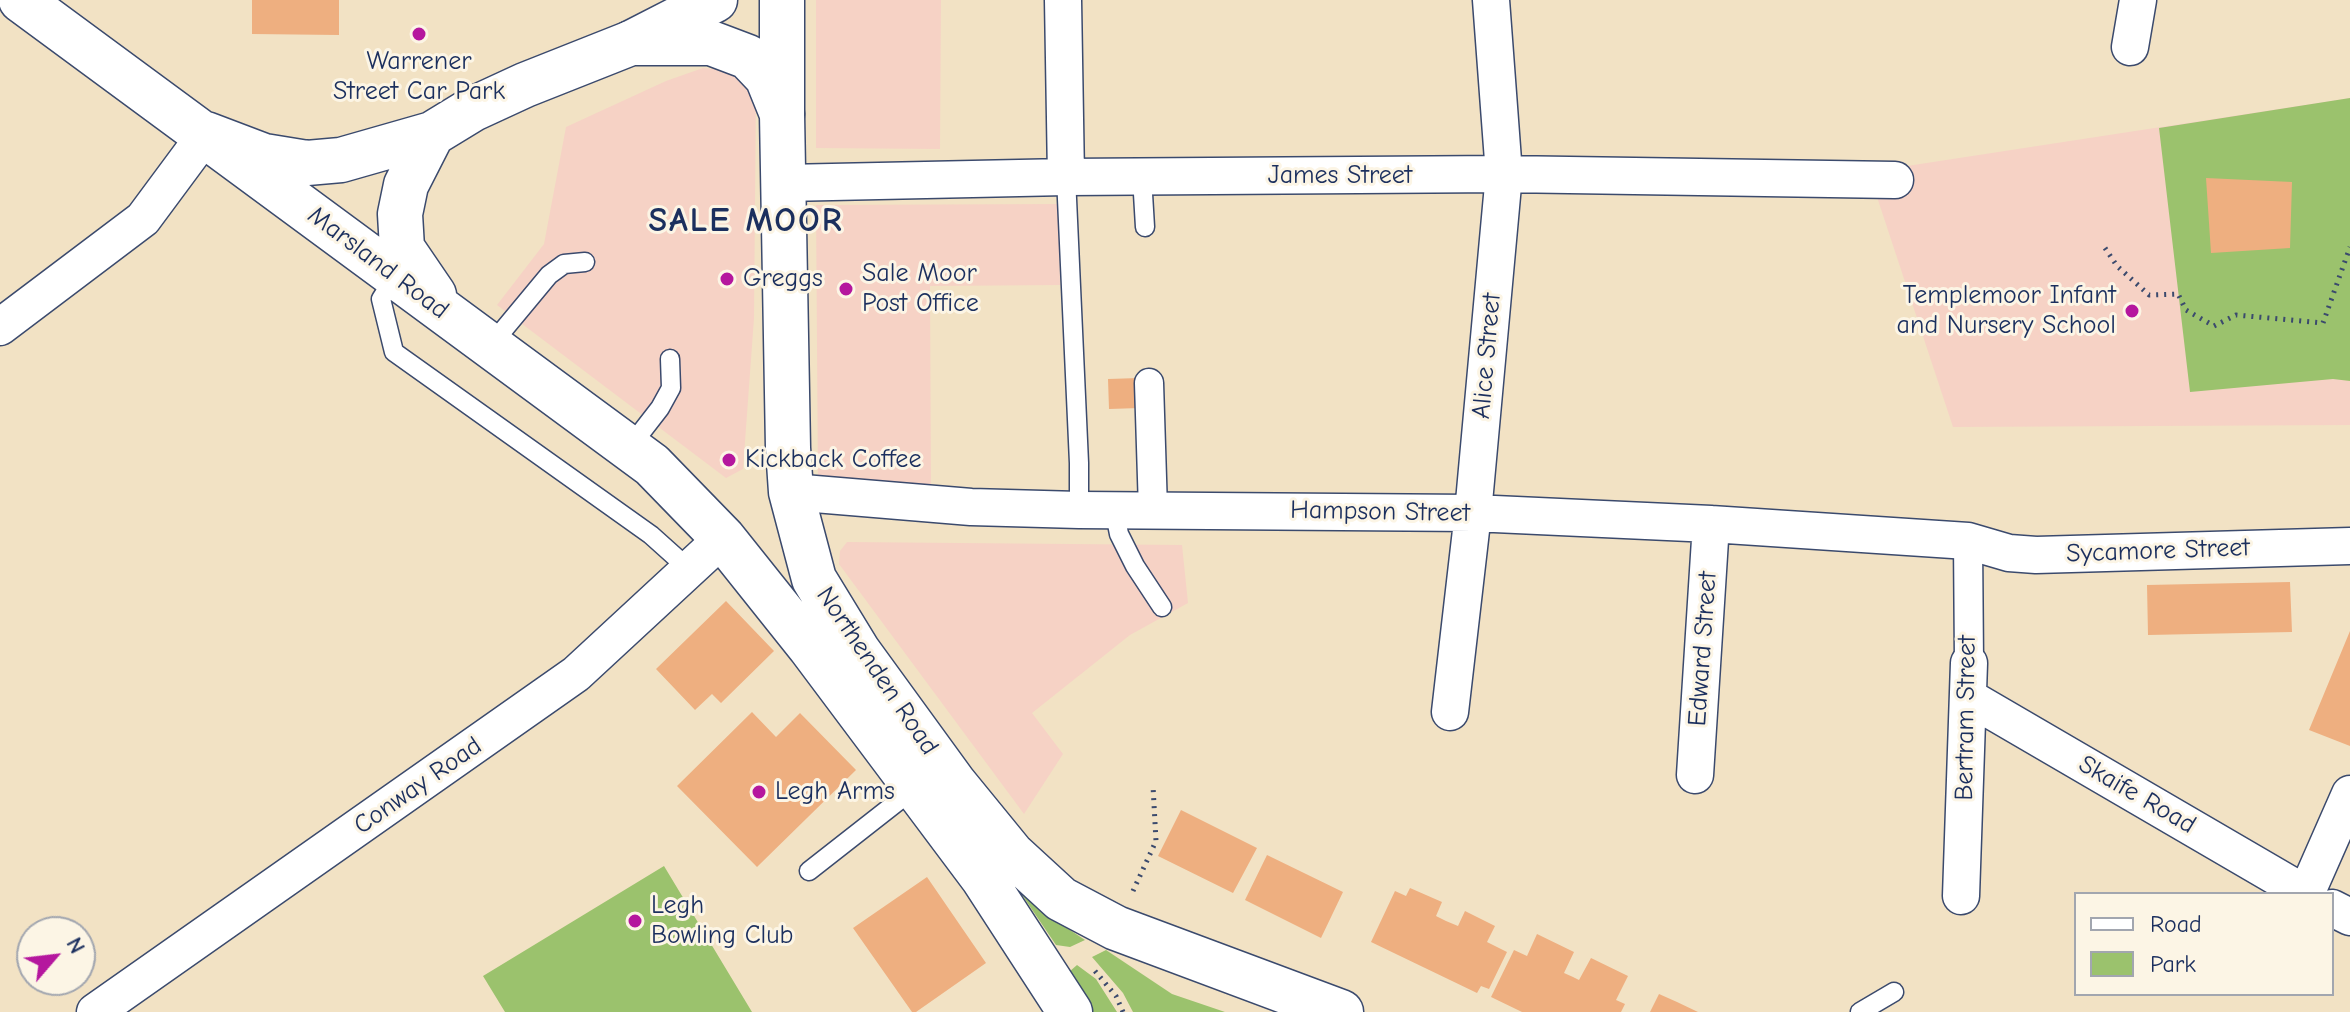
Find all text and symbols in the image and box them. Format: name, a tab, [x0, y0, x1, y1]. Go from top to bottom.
marker: Warrener Street Car Park	[410, 25, 428, 43]
place label: Warrener Street Car Park	[333, 46, 505, 108]
street label: James Street	[1268, 160, 1412, 192]
street label: Marsland Road	[301, 200, 455, 326]
district label: SALE MOOR	[649, 201, 843, 241]
place label: Sale Moor Post Office	[862, 258, 979, 320]
place label: Greggs	[743, 263, 823, 295]
marker: Greggs	[718, 270, 736, 288]
marker: Sale Moor Post Office	[837, 280, 855, 298]
place label: Templemoor Infant and Nursery School	[1897, 280, 2116, 342]
street label: Alice Street	[1466, 292, 1508, 420]
marker: Templemoor Infant and Nursery School	[2123, 302, 2141, 320]
place label: Kickback Coffee	[745, 444, 921, 476]
marker: Kickback Coffee	[720, 451, 738, 469]
street label: Hampson Street	[1290, 495, 1470, 529]
street label: Sycamore Street	[2066, 532, 2250, 570]
street label: Edward Street	[1682, 571, 1724, 727]
street label: Northenden Road	[809, 581, 945, 761]
street label: Bertram Street	[1949, 635, 1983, 801]
street label: Conway Road	[348, 730, 488, 842]
street label: Skaife Road	[2073, 749, 2201, 841]
place label: Legh Arms	[775, 776, 895, 808]
marker: Legh Arms	[750, 783, 768, 801]
place label: Legh Bowling Club	[651, 890, 794, 952]
legend	[2074, 892, 2334, 996]
text: Road	[2150, 910, 2202, 938]
marker: Legh Bowling Club	[626, 912, 644, 930]
north arrow	[16, 916, 96, 996]
text: N	[61, 933, 90, 958]
text: Park	[2150, 950, 2196, 978]

